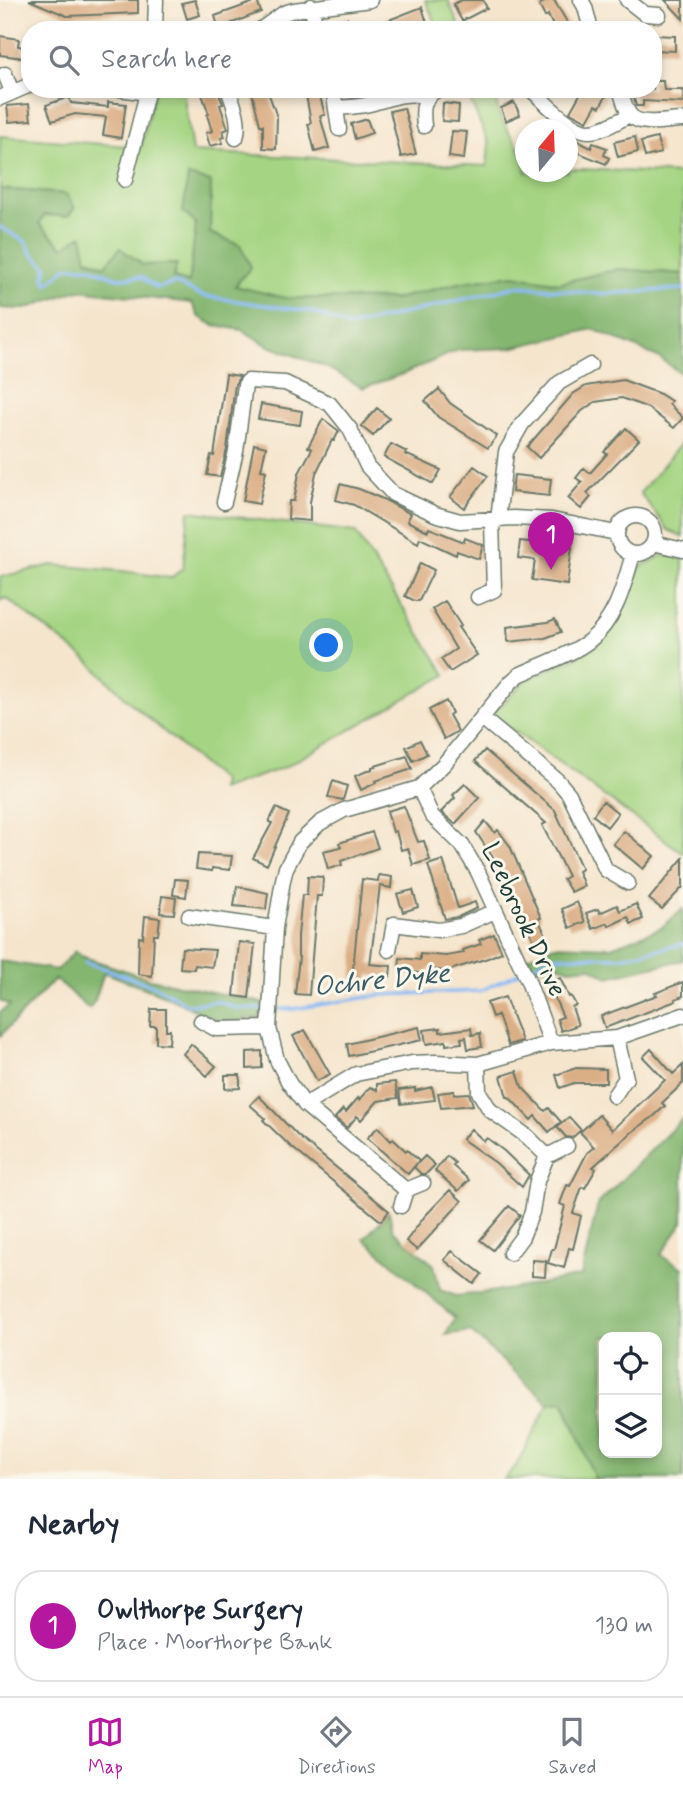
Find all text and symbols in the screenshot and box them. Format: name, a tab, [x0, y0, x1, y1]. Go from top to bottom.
search box	[21, 21, 662, 98]
icon: search	[45, 41, 83, 79]
text: Search here	[101, 43, 232, 77]
north arrow	[515, 119, 578, 182]
pin: 1	[528, 512, 574, 570]
your location	[309, 628, 343, 662]
street label: Leebrook Drive	[472, 837, 574, 1003]
water label: Ochre Dyke	[312, 955, 453, 1007]
map controls	[599, 1332, 662, 1458]
button: locate	[599, 1332, 662, 1395]
button: layers	[599, 1395, 662, 1458]
text: Nearby	[28, 1505, 119, 1544]
text: Owlthorpe Surgery	[97, 1594, 303, 1628]
text: 1	[48, 1611, 58, 1641]
text: 130 m	[595, 1611, 653, 1641]
text: Place · Moorthorpe Bank	[97, 1628, 333, 1658]
tab: Map	[86, 1713, 124, 1780]
tab: Directions	[297, 1713, 376, 1780]
tab: Saved	[548, 1713, 596, 1780]

